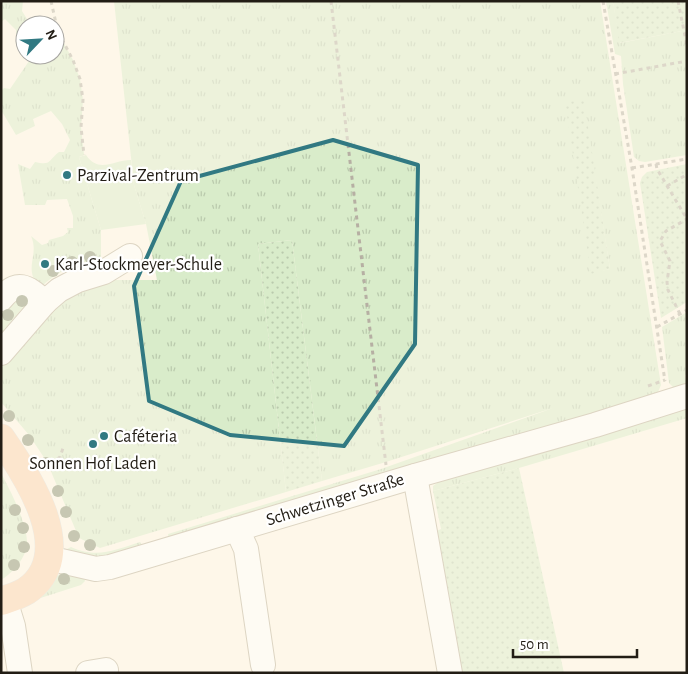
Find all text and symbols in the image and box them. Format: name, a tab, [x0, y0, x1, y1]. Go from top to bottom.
north arrow	[15, 15, 65, 65]
text: N	[42, 28, 59, 42]
place label: Parzival-Zentrum	[77, 167, 199, 185]
marker: Parzival-Zentrum	[61, 169, 73, 181]
place label: Karl-Stockmeyer-Schule	[55, 256, 222, 274]
marker: Karl-Stockmeyer-Schule	[39, 258, 51, 270]
place label: Caféteria	[114, 428, 177, 446]
marker: Caféteria	[98, 430, 110, 442]
marker: Sonnen Hof Laden	[87, 438, 99, 450]
place label: Sonnen Hof Laden	[29, 455, 157, 473]
street label: Schwetzinger Straße	[264, 470, 406, 530]
scale bar	[513, 626, 637, 658]
text: 50 m	[520, 637, 549, 652]

